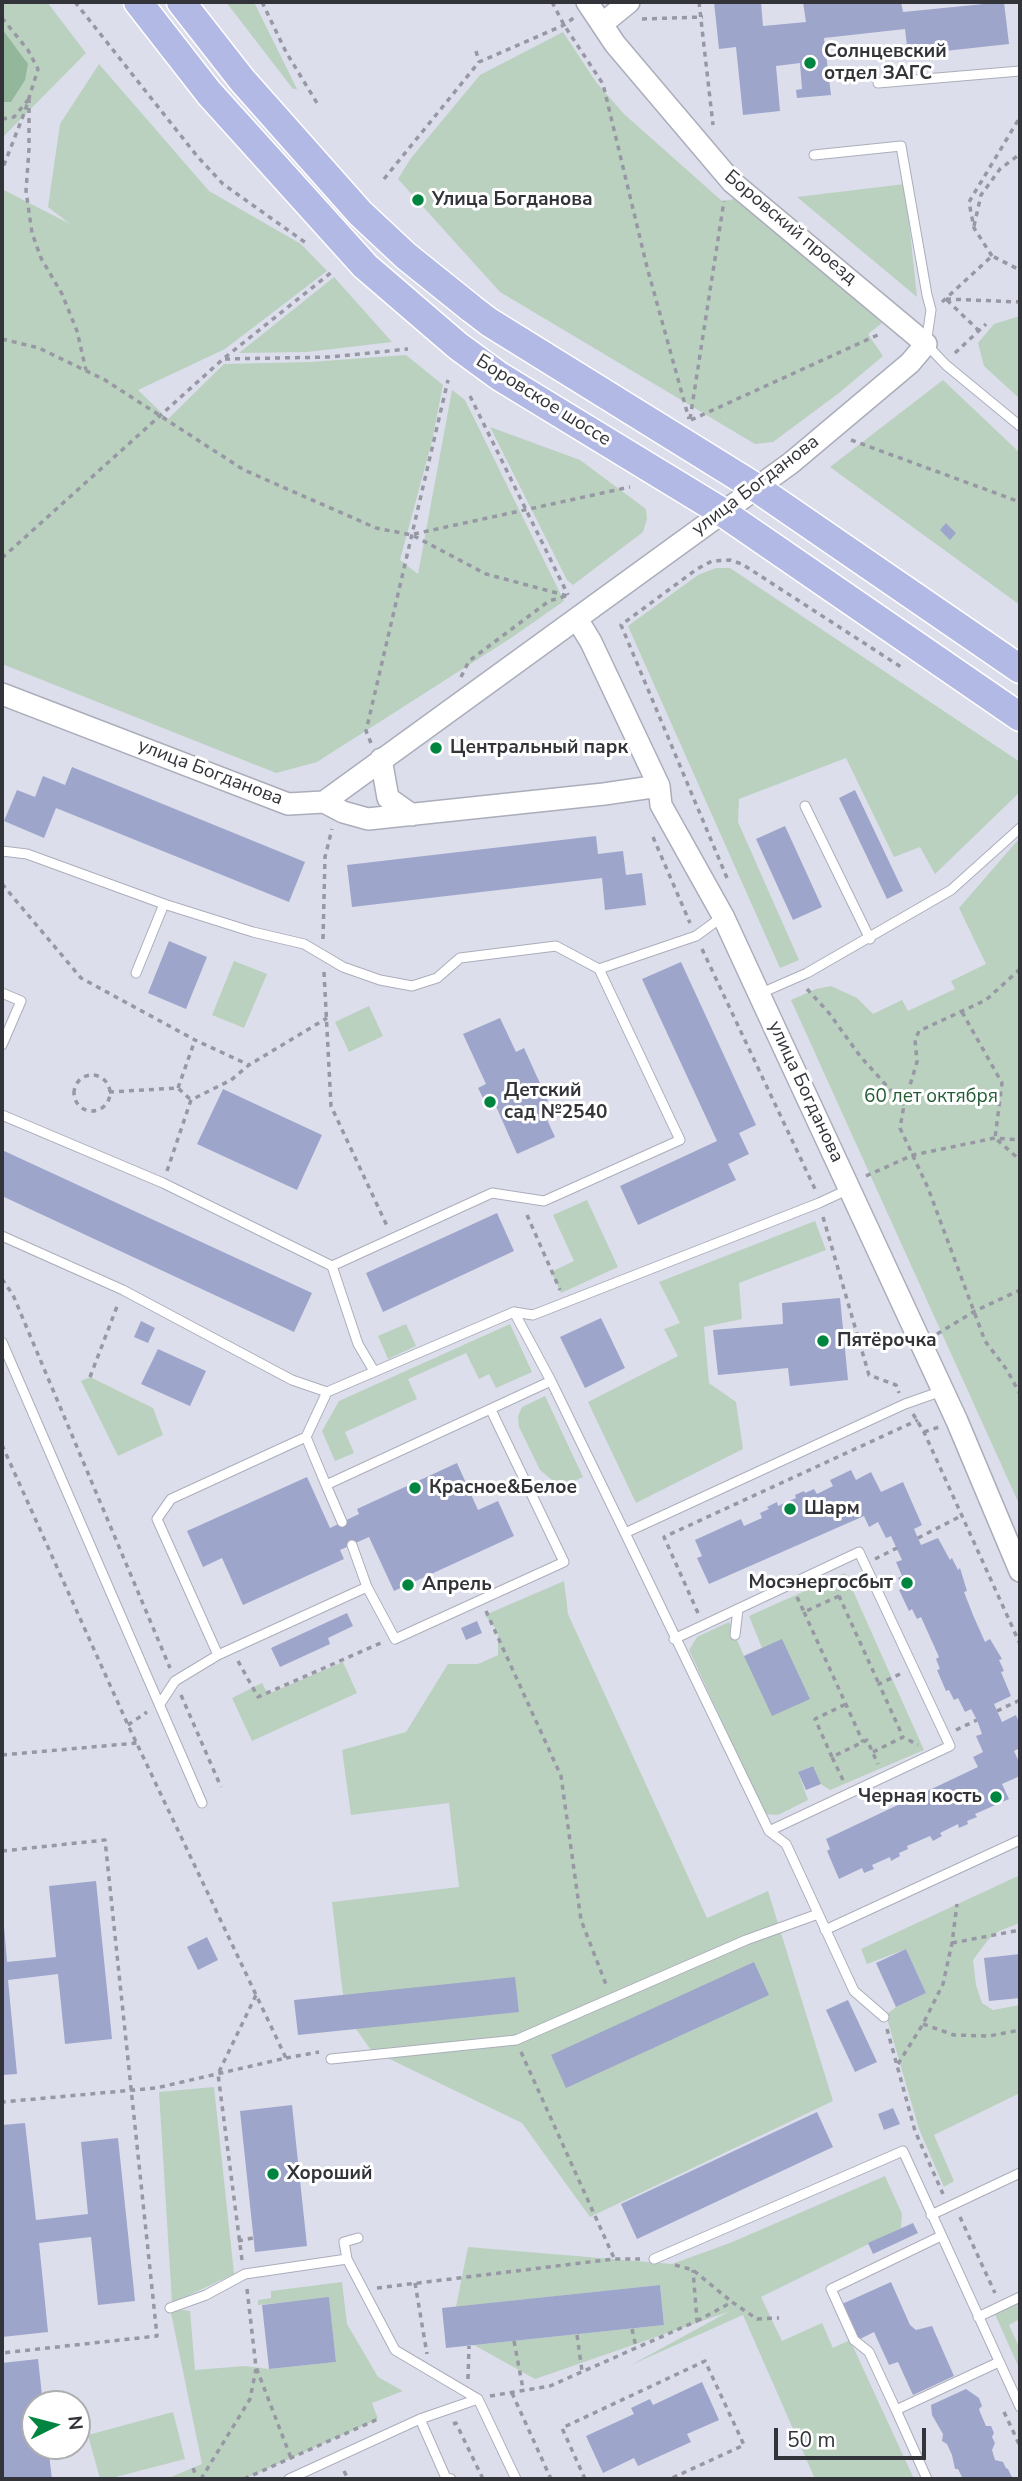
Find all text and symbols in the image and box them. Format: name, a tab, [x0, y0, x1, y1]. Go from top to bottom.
place label: Солнцевский отдел ЗАГС	[824, 41, 947, 85]
marker: Солнцевский отдел ЗАГС	[802, 55, 818, 71]
street label: Боровский проезд	[719, 166, 861, 290]
place label: Улица Богданова	[432, 189, 593, 211]
marker: Улица Богданова	[410, 192, 426, 208]
street label: Боровское шоссе	[471, 350, 615, 452]
street label: улица Богданова	[688, 431, 824, 541]
street label: улица Богданова	[134, 735, 286, 811]
place label: Центральный парк	[450, 737, 628, 759]
marker: Центральный парк	[428, 740, 444, 756]
street label: улица Богданова	[762, 1018, 848, 1166]
place label: Детский сад №2540	[504, 1080, 607, 1124]
park label: 60 лет октября	[864, 1086, 998, 1108]
marker: Детский сад №2540	[482, 1094, 498, 1110]
place label: Пятёрочка	[837, 1330, 937, 1352]
marker: Пятёрочка	[815, 1333, 831, 1349]
place label: Красное&Белое	[429, 1477, 577, 1499]
marker: Красное&Белое	[407, 1480, 423, 1496]
place label: Шарм	[804, 1498, 860, 1520]
marker: Шарм	[782, 1501, 798, 1517]
place label: Мосэнергосбыт	[748, 1572, 893, 1594]
place label: Апрель	[422, 1574, 492, 1596]
marker: Мосэнергосбыт	[899, 1575, 915, 1591]
marker: Апрель	[400, 1577, 416, 1593]
place label: Черная кость	[858, 1786, 982, 1808]
marker: Черная кость	[988, 1789, 1004, 1805]
place label: Хороший	[287, 2163, 372, 2185]
marker: Хороший	[265, 2166, 281, 2182]
north arrow	[21, 2390, 91, 2460]
scale bar	[777, 2414, 929, 2458]
text: N	[61, 2415, 89, 2431]
text: 50 m	[787, 2426, 836, 2454]

